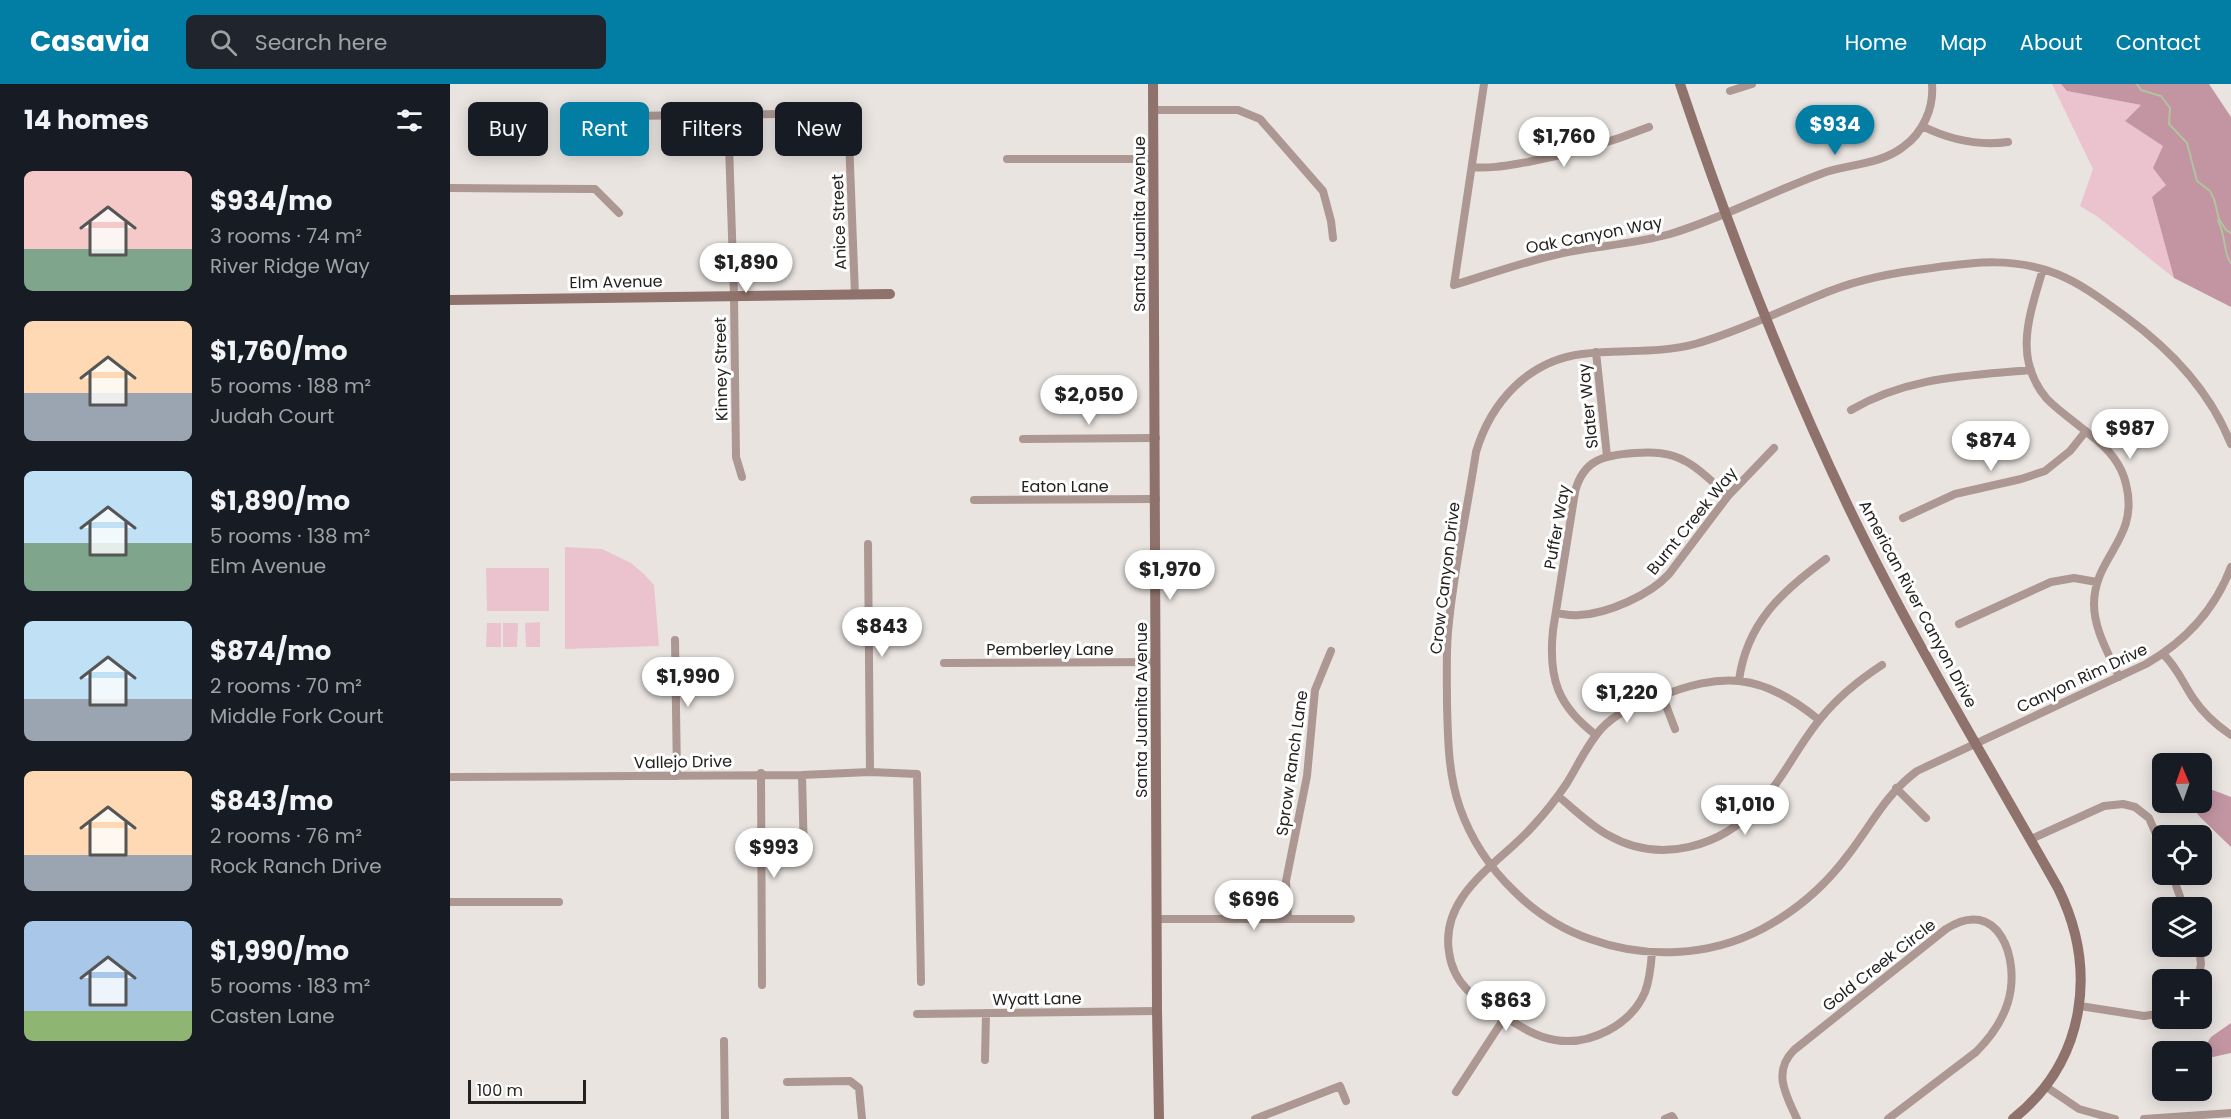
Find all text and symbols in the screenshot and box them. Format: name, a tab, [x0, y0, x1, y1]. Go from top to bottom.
search box	[186, 15, 606, 69]
text: Casavia	[30, 22, 150, 61]
icon: search	[207, 26, 240, 59]
text: Search here	[255, 27, 387, 58]
text: Home	[1845, 28, 1907, 57]
text: Map	[1940, 28, 1987, 57]
text: About	[2020, 28, 2083, 57]
text: Contact	[2116, 28, 2201, 57]
text: 14 homes	[24, 102, 149, 138]
chip: Buy	[468, 102, 548, 156]
chip: Rent	[560, 102, 649, 156]
chip: Filters	[661, 102, 763, 156]
chip: New	[775, 102, 862, 156]
icon: filters	[393, 104, 426, 137]
pin: $934	[1799, 105, 1871, 156]
text: $934	[1809, 110, 1861, 138]
pin: $1,760	[1515, 117, 1613, 168]
text: $1,760	[1533, 122, 1595, 150]
street label: Santa Juanita Avenue	[1128, 136, 1151, 312]
street label: Anice Street	[826, 174, 852, 270]
text: $934/mo	[210, 183, 332, 219]
icon: home	[72, 195, 144, 267]
street label: Oak Canyon Way	[1524, 210, 1664, 260]
text: 3 rooms · 74 m²	[210, 222, 362, 250]
pin: $1,890	[697, 243, 795, 294]
text: $1,890	[714, 248, 778, 276]
text: River Ridge Way	[210, 252, 370, 280]
street label: Elm Avenue	[569, 270, 663, 294]
street label: Kinney Street	[709, 317, 733, 421]
text: $1,760/mo	[210, 333, 348, 369]
icon: home	[72, 345, 144, 417]
street label: Slater Way	[1572, 362, 1604, 450]
text: 5 rooms · 188 m²	[210, 372, 371, 400]
pin: $2,050	[1040, 375, 1138, 426]
text: $2,050	[1054, 380, 1124, 408]
text: Judah Court	[210, 402, 334, 430]
pin: $987	[2094, 409, 2166, 460]
text: $987	[2105, 414, 2155, 442]
pin: $874	[1955, 421, 2027, 472]
text: $874	[1966, 426, 2016, 454]
street label: Burnt Creek Way	[1641, 462, 1743, 580]
street label: Eaton Lane	[1021, 475, 1109, 498]
text: $1,890/mo	[210, 483, 350, 519]
street label: Puffer Way	[1538, 483, 1576, 571]
icon: home	[72, 495, 144, 567]
street label: American River Canyon Drive	[1853, 496, 1983, 712]
street label: Crow Canyon Drive	[1424, 500, 1466, 655]
text: 5 rooms · 138 m²	[210, 522, 370, 550]
pin: $1,970	[1121, 550, 1219, 601]
text: Elm Avenue	[210, 552, 326, 580]
text: $1,970	[1139, 555, 1201, 583]
pin: $843	[846, 607, 918, 658]
text: $843	[856, 612, 908, 640]
street label: Santa Juanita Avenue	[1130, 622, 1153, 798]
text: $874/mo	[210, 633, 331, 669]
street label: Pemberley Lane	[986, 638, 1114, 661]
street label: Canyon Rim Drive	[2013, 638, 2151, 718]
icon: home	[72, 645, 144, 717]
pin: $1,990	[639, 657, 737, 708]
text: $1,990	[656, 662, 720, 690]
text: 2 rooms · 70 m²	[210, 672, 362, 700]
pin: $1,220	[1578, 673, 1676, 724]
text: $1,220	[1596, 678, 1658, 706]
street label: Sprow Ranch Lane	[1270, 689, 1314, 837]
text: Middle Fork Court	[210, 702, 384, 730]
street label: Vallejo Drive	[634, 750, 732, 774]
north arrow	[2152, 753, 2212, 813]
map controls	[2152, 753, 2212, 1101]
text: $843/mo	[210, 783, 333, 819]
pin: $1,010	[1696, 785, 1794, 836]
text: $1,010	[1715, 790, 1775, 818]
icon: home	[72, 795, 144, 867]
text: 2 rooms · 76 m²	[210, 822, 362, 850]
button: locate	[2152, 825, 2212, 885]
pin: $993	[738, 828, 810, 879]
text: $993	[749, 833, 799, 861]
text: Rock Ranch Drive	[210, 852, 382, 880]
pin: $696	[1218, 880, 1290, 931]
text: $696	[1229, 885, 1279, 913]
button: layers	[2152, 897, 2212, 957]
street label: Gold Creek Circle	[1817, 913, 1941, 1017]
text: $1,990/mo	[210, 933, 349, 969]
icon: home	[72, 945, 144, 1017]
button: +	[2152, 969, 2212, 1029]
text: 5 rooms · 183 m²	[210, 972, 370, 1000]
pin: $863	[1470, 981, 1542, 1032]
text: $863	[1481, 986, 1531, 1014]
street label: Wyatt Lane	[992, 987, 1082, 1011]
text: Casten Lane	[210, 1002, 335, 1030]
button: −	[2152, 1041, 2212, 1101]
scale bar	[468, 1077, 586, 1104]
text: 100 m	[477, 1079, 523, 1102]

